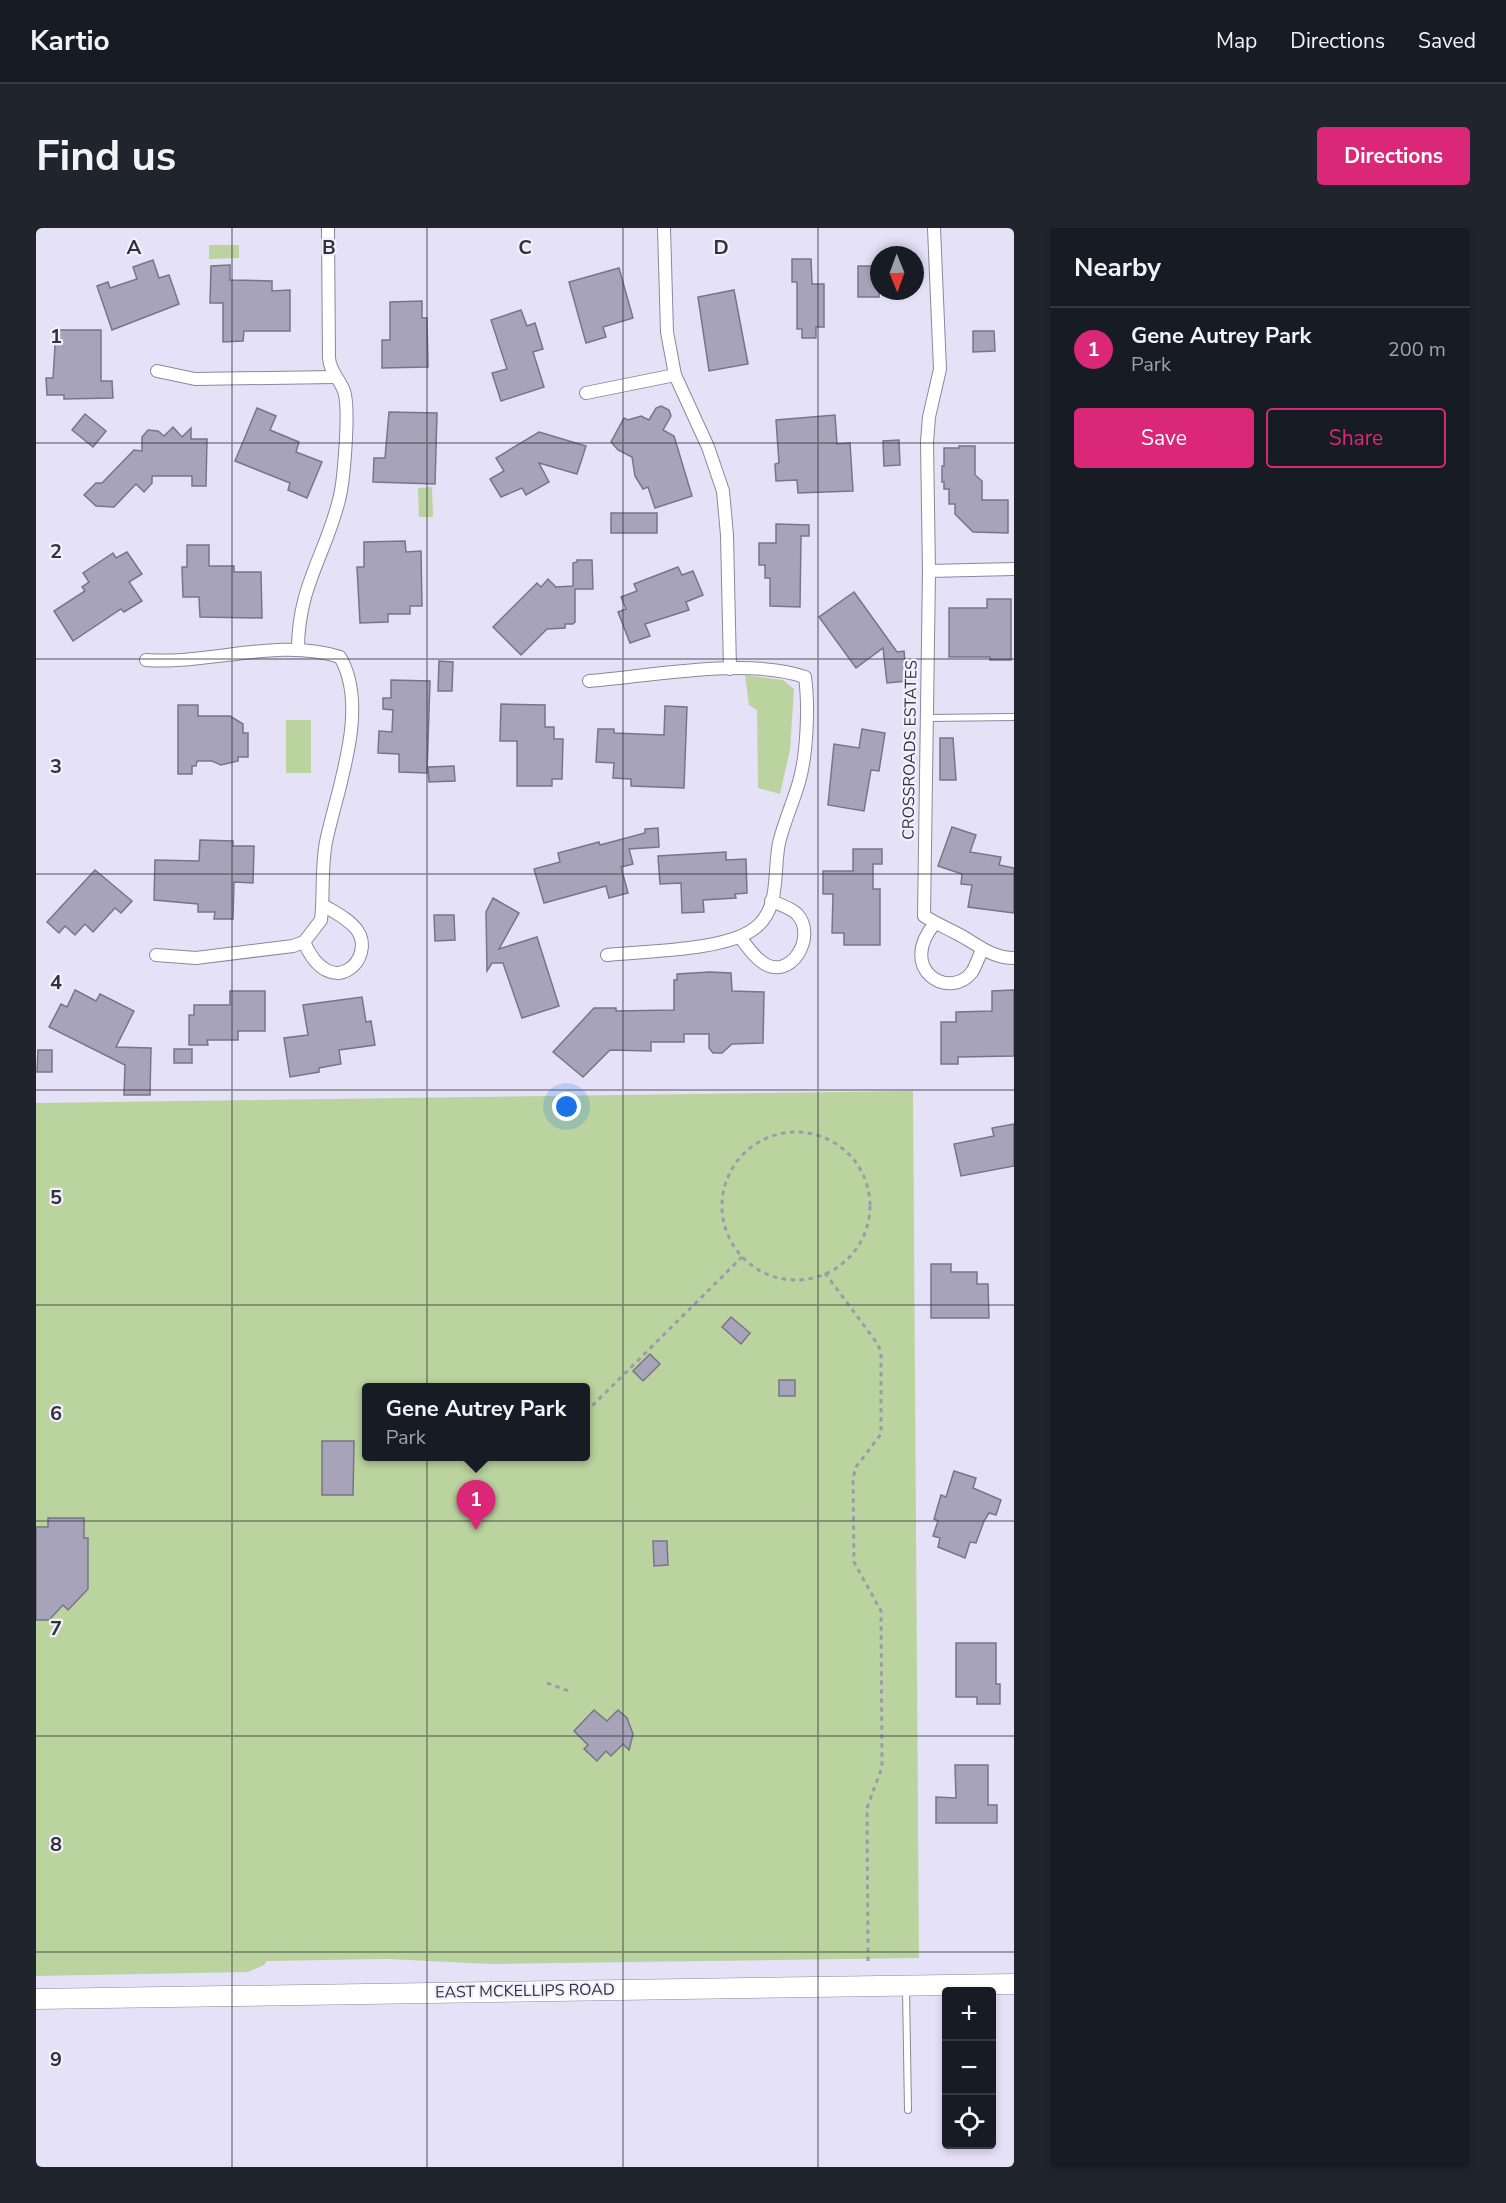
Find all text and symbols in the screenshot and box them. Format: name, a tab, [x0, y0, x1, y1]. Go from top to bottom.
text: Kartio	[30, 22, 110, 60]
text: Map	[1216, 27, 1257, 55]
text: Directions	[1290, 27, 1385, 55]
text: Saved	[1418, 27, 1476, 55]
button: Directions	[1317, 127, 1470, 185]
text: Find us	[36, 128, 176, 185]
text: A	[127, 234, 142, 261]
text: B	[322, 234, 336, 261]
text: C	[518, 234, 532, 261]
text: D	[713, 234, 729, 261]
north arrow	[870, 246, 924, 300]
text: Nearby	[1074, 250, 1161, 285]
text: Gene Autrey Park	[1131, 321, 1311, 351]
text: 1	[50, 323, 62, 350]
text: 1	[1088, 336, 1100, 363]
text: 200 m	[1388, 336, 1446, 363]
text: Park	[1131, 351, 1171, 378]
button: Save	[1074, 408, 1254, 468]
button: Share	[1266, 408, 1446, 468]
text: 2	[50, 538, 62, 565]
street label: CROSSROADS ESTATES	[897, 660, 923, 840]
text: 3	[50, 753, 62, 780]
text: 4	[50, 969, 62, 996]
your location	[552, 1092, 581, 1121]
text: 5	[50, 1184, 62, 1211]
popup	[362, 1383, 590, 1461]
text: Gene Autrey Park	[386, 1394, 566, 1424]
text: 6	[50, 1400, 62, 1427]
text: Park	[386, 1424, 426, 1451]
pin: 1	[456, 1480, 496, 1530]
text: 7	[50, 1615, 62, 1642]
text: 8	[50, 1831, 62, 1858]
street label: EAST MCKELLIPS ROAD	[435, 1978, 615, 2004]
map controls	[942, 1987, 996, 2149]
button: +	[942, 1987, 996, 2041]
button: −	[942, 2041, 996, 2095]
text: 9	[50, 2046, 62, 2073]
button: locate	[942, 2095, 996, 2149]

